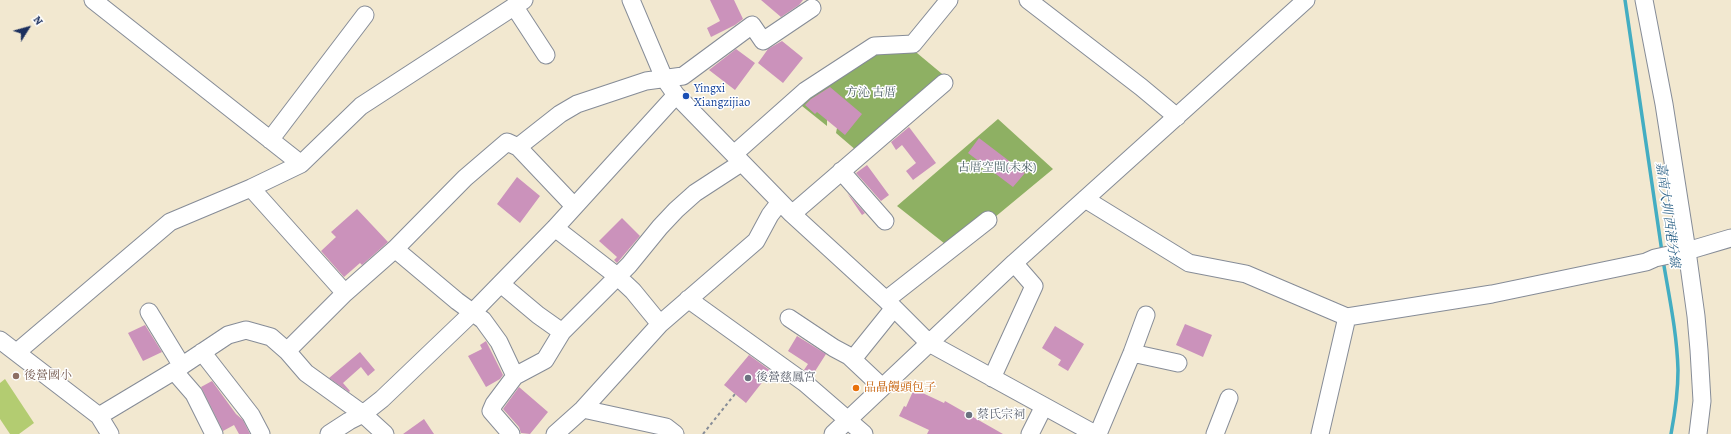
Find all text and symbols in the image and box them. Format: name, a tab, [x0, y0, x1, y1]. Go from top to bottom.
north arrow	[8, 8, 48, 48]
text: N	[30, 13, 46, 28]
place label: Yingxi Xiangzijiao	[694, 82, 750, 110]
park label: 方沁 古厝	[846, 86, 896, 100]
marker: Yingxi Xiangzijiao	[681, 91, 691, 101]
park label: 古厝空間(未來)	[958, 161, 1036, 175]
water label: 嘉南大圳 西港分線	[1652, 161, 1682, 269]
place label: 後營國小	[24, 369, 72, 383]
marker: 後營國小	[11, 371, 21, 381]
place label: 後營慈鳳宮	[756, 371, 816, 385]
marker: 後營慈鳳宮	[743, 373, 753, 383]
place label: 品晶饅頭包子	[864, 381, 936, 395]
marker: 品晶饅頭包子	[851, 383, 861, 393]
place label: 蔡氏宗祠	[977, 408, 1025, 422]
marker: 蔡氏宗祠	[964, 410, 974, 420]

